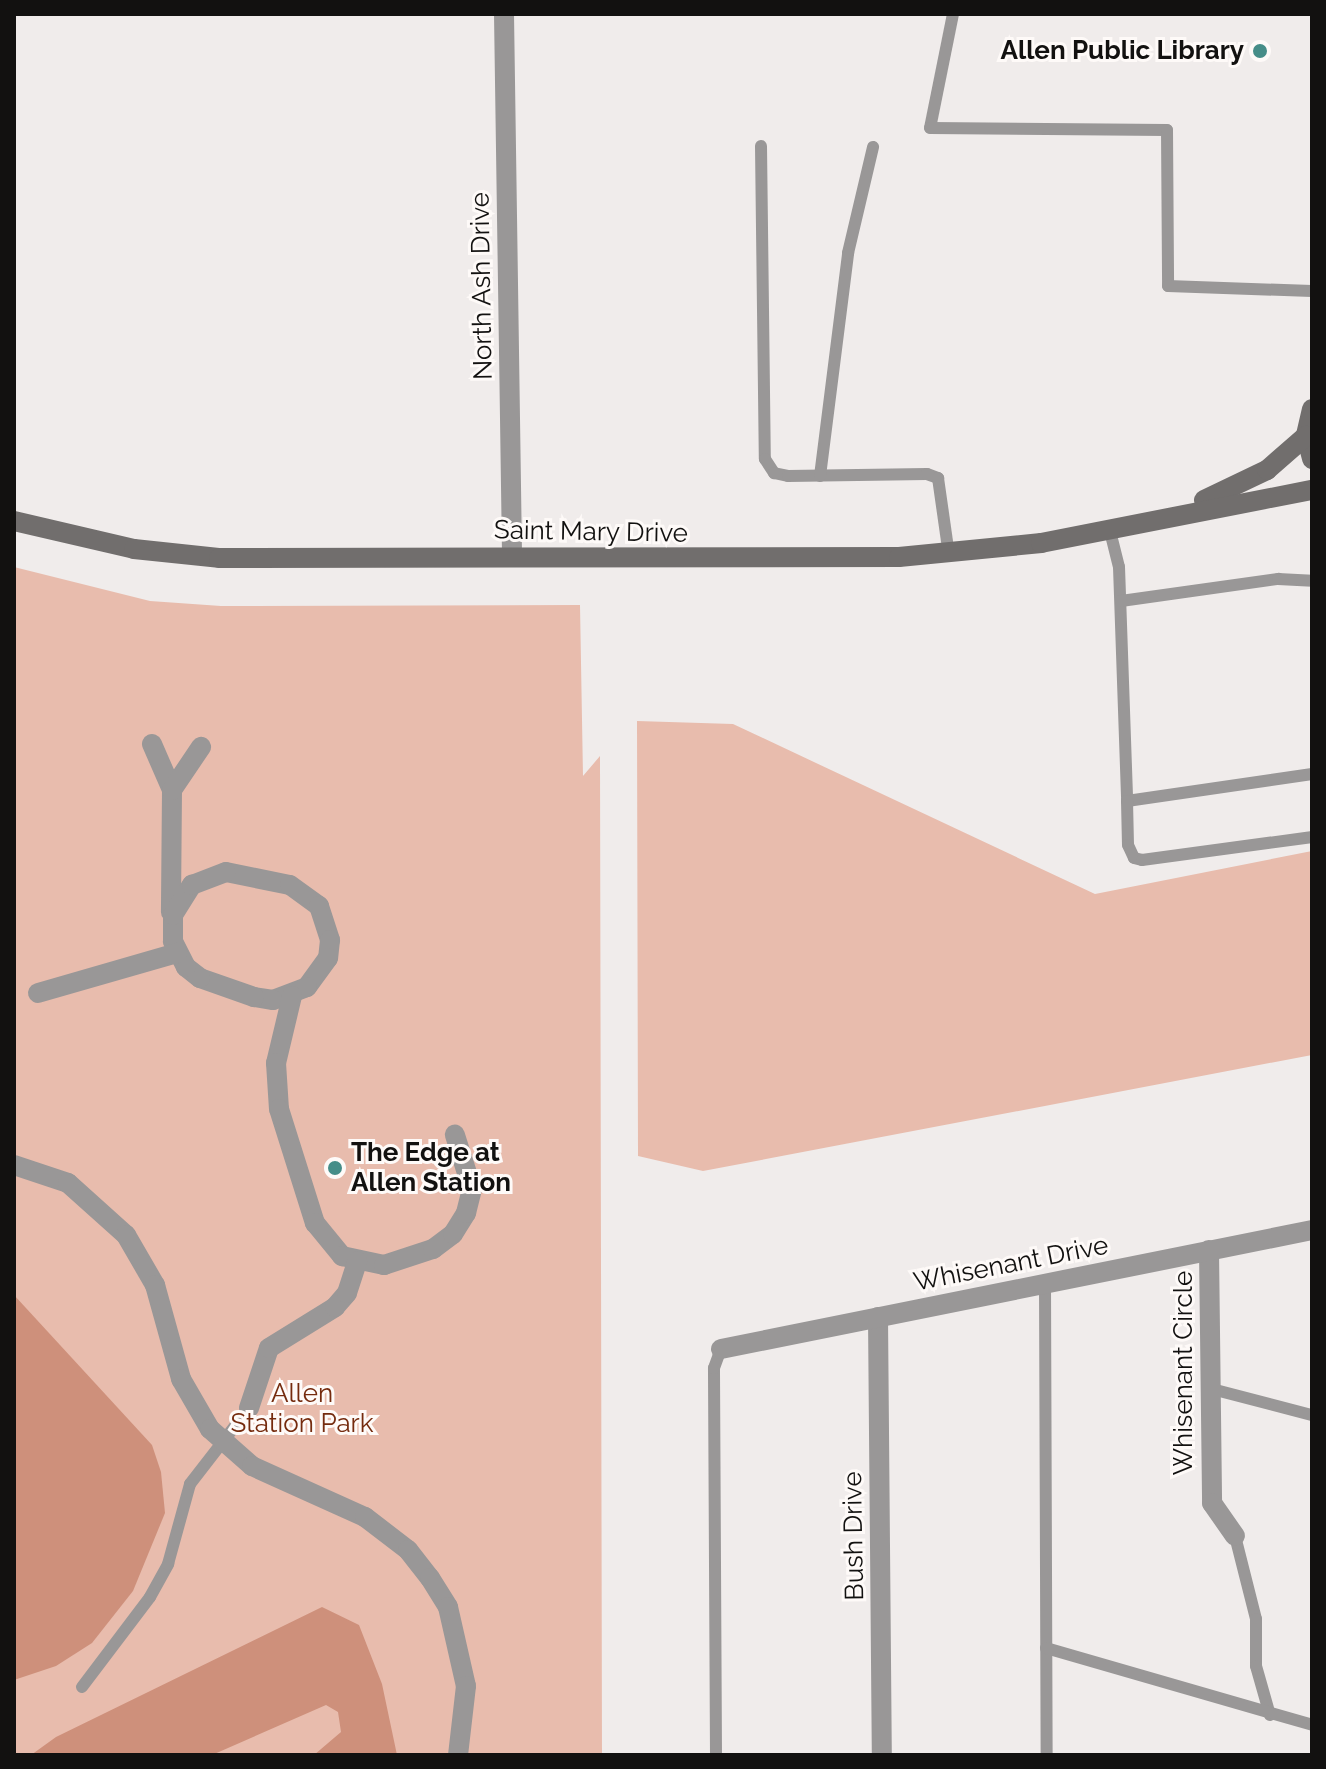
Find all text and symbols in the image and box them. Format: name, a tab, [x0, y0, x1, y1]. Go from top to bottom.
place label: Allen Public Library	[1000, 35, 1244, 67]
marker: Allen Public Library	[1251, 42, 1269, 60]
street label: North Ash Drive	[465, 191, 499, 381]
street label: Saint Mary Drive	[493, 515, 689, 549]
place label: The Edge at Allen Station	[351, 1137, 511, 1198]
marker: The Edge at Allen Station	[326, 1159, 344, 1177]
street label: Whisenant Drive	[911, 1230, 1111, 1298]
street label: Whisenant Circle	[1168, 1271, 1200, 1475]
park label: Allen Station Park	[230, 1378, 374, 1440]
street label: Bush Drive	[837, 1471, 871, 1601]

